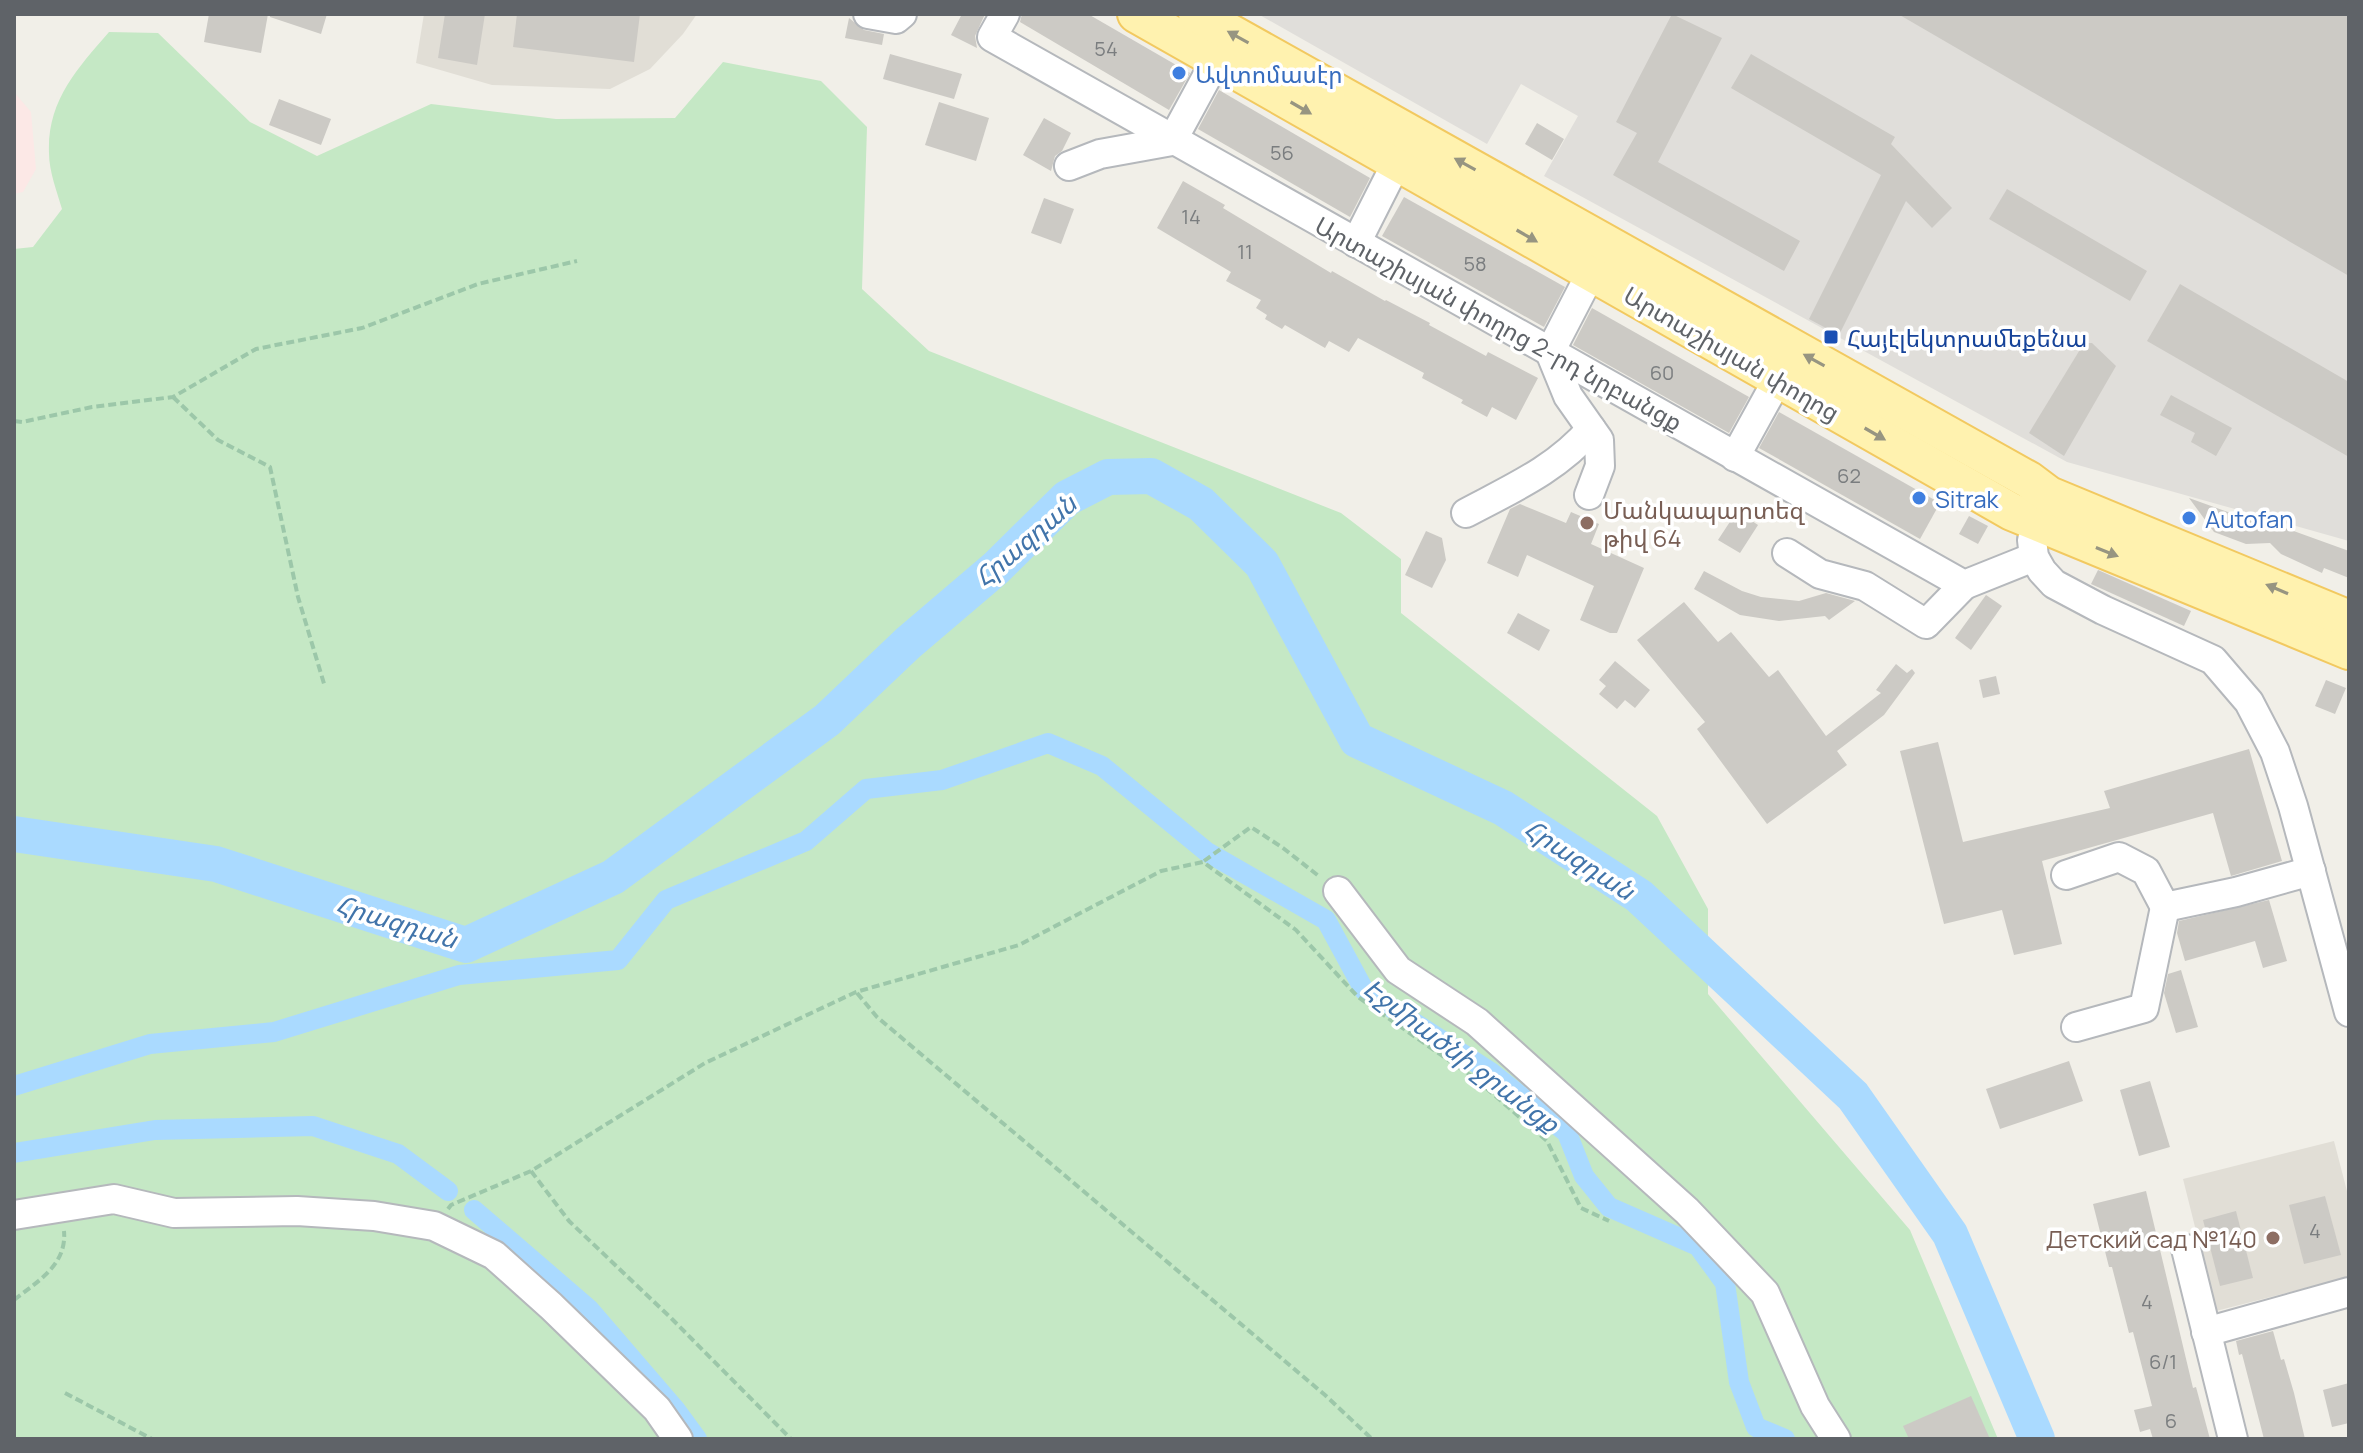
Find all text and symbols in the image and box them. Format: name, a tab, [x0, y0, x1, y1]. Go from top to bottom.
one-way arrow	[1227, 30, 1249, 44]
house number: 54	[1094, 35, 1118, 62]
place label: Ավտոմասէր	[1195, 57, 1343, 90]
marker: Ավտոմասէր	[1170, 64, 1188, 82]
one-way arrow	[1290, 101, 1312, 115]
house number: 56	[1270, 139, 1294, 166]
one-way arrow	[1454, 157, 1476, 171]
house number: 14	[1181, 203, 1201, 230]
street label: Արտաշիսյան փողոց 2-րդ նրբանցք	[1309, 208, 1689, 438]
one-way arrow	[1516, 229, 1538, 243]
house number: 11	[1237, 238, 1253, 265]
house number: 58	[1463, 250, 1487, 277]
street label: Արտաշիսյան փողոց	[1618, 278, 1846, 428]
place label: Հայէլեկտրամեքենա	[1847, 321, 2087, 354]
marker: Հայէլեկտրամեքենա	[1822, 328, 1840, 346]
one-way arrow	[1803, 353, 1825, 367]
house number: 60	[1650, 359, 1674, 386]
one-way arrow	[1864, 427, 1886, 441]
house number: 62	[1837, 462, 1861, 489]
place label: Sitrak	[1935, 482, 2000, 515]
water label: Հրազդան	[966, 485, 1085, 594]
marker: Sitrak	[1910, 489, 1928, 507]
place label: Մանկապարտեզ թիվ 64	[1603, 493, 1806, 554]
place label: Autofan	[2205, 502, 2294, 535]
marker: Autofan	[2180, 509, 2198, 527]
marker: Մանկապարտեզ թիվ 64	[1578, 514, 1596, 532]
one-way arrow	[2095, 546, 2119, 559]
one-way arrow	[2265, 583, 2289, 596]
water label: Հրազդան	[1518, 810, 1643, 909]
water label: Հրազդան	[332, 886, 463, 957]
water label: Էջմիածնի ջրանցք	[1357, 969, 1568, 1141]
house number: 4	[2309, 1217, 2321, 1244]
place label: Детский сад №140	[2046, 1222, 2257, 1255]
marker: Детский сад №140	[2264, 1229, 2282, 1247]
house number: 4	[2141, 1288, 2153, 1315]
house number: 6/1	[2149, 1348, 2177, 1375]
house number: 6	[2165, 1407, 2177, 1434]

